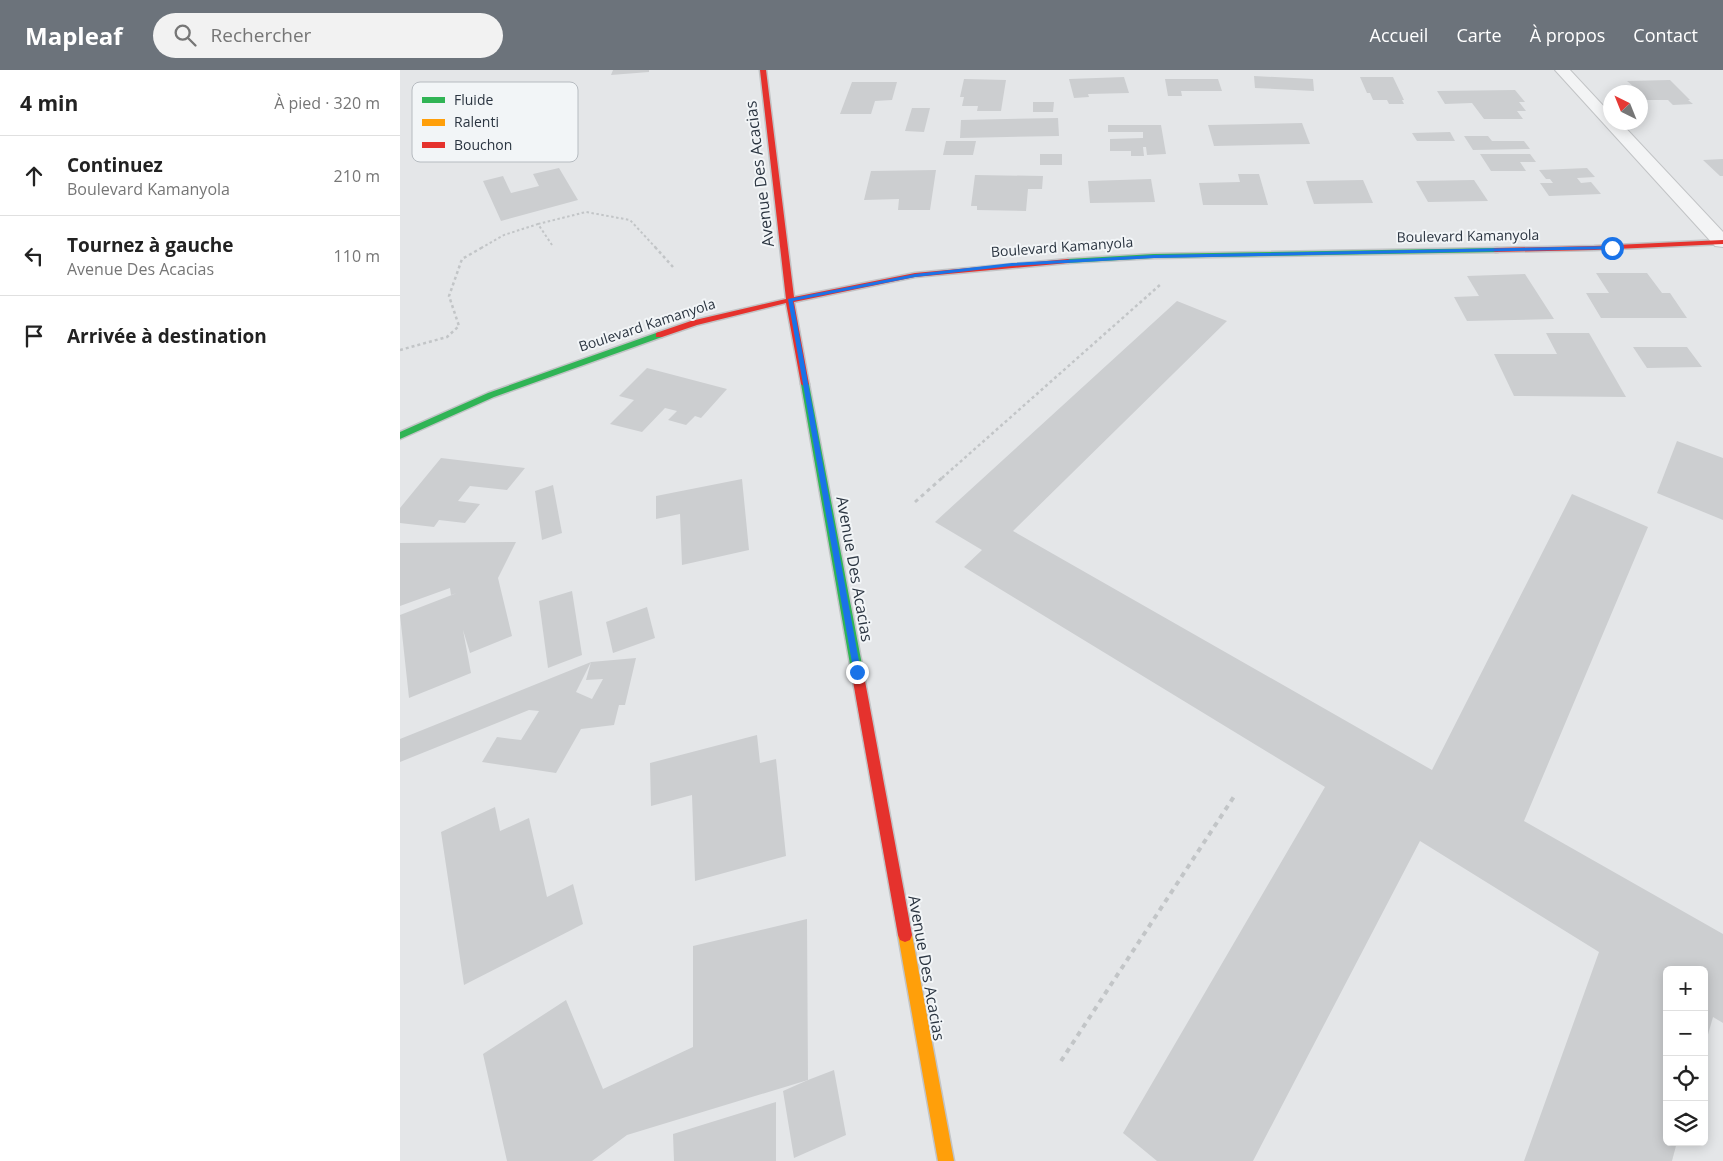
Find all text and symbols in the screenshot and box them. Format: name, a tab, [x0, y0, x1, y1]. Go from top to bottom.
search box	[153, 13, 503, 58]
text: Mapleaf	[25, 19, 123, 52]
icon: search	[171, 21, 199, 49]
text: Rechercher	[211, 22, 311, 48]
text: Accueil	[1370, 23, 1428, 47]
text: Carte	[1456, 23, 1502, 47]
text: À propos	[1530, 23, 1605, 47]
text: Contact	[1633, 23, 1698, 47]
legend	[412, 82, 578, 162]
north arrow	[1603, 85, 1648, 130]
text: 4 min	[20, 89, 78, 117]
text: Fluide	[454, 90, 493, 109]
text: À pied · 320 m	[274, 92, 380, 114]
street label: Avenue Des Acacias	[739, 100, 779, 248]
text: Ralenti	[454, 112, 499, 131]
text: Bouchon	[454, 135, 512, 154]
text: Continuez	[67, 152, 163, 178]
icon: ahead	[20, 162, 48, 190]
text: 210 m	[334, 165, 380, 187]
text: Boulevard Kamanyola	[67, 178, 230, 200]
street label: Boulevard Kamanyola	[1397, 225, 1539, 246]
text: Tournez à gauche	[67, 232, 233, 258]
street label: Boulevard Kamanyola	[990, 232, 1134, 261]
route start	[1601, 237, 1624, 260]
icon: left	[20, 242, 48, 270]
text: 110 m	[334, 245, 380, 267]
text: Avenue Des Acacias	[67, 258, 214, 280]
street label: Boulevard Kamanyola	[576, 293, 718, 356]
icon: arrive	[20, 322, 48, 350]
text: Arrivée à destination	[67, 323, 267, 349]
street label: Avenue Des Acacias	[831, 495, 879, 643]
route end	[846, 661, 869, 684]
street label: Avenue Des Acacias	[903, 894, 951, 1042]
map controls	[1663, 966, 1708, 1146]
button: +	[1663, 966, 1708, 1011]
button: −	[1663, 1011, 1708, 1056]
button: locate	[1663, 1056, 1708, 1101]
button: layers	[1663, 1101, 1708, 1146]

